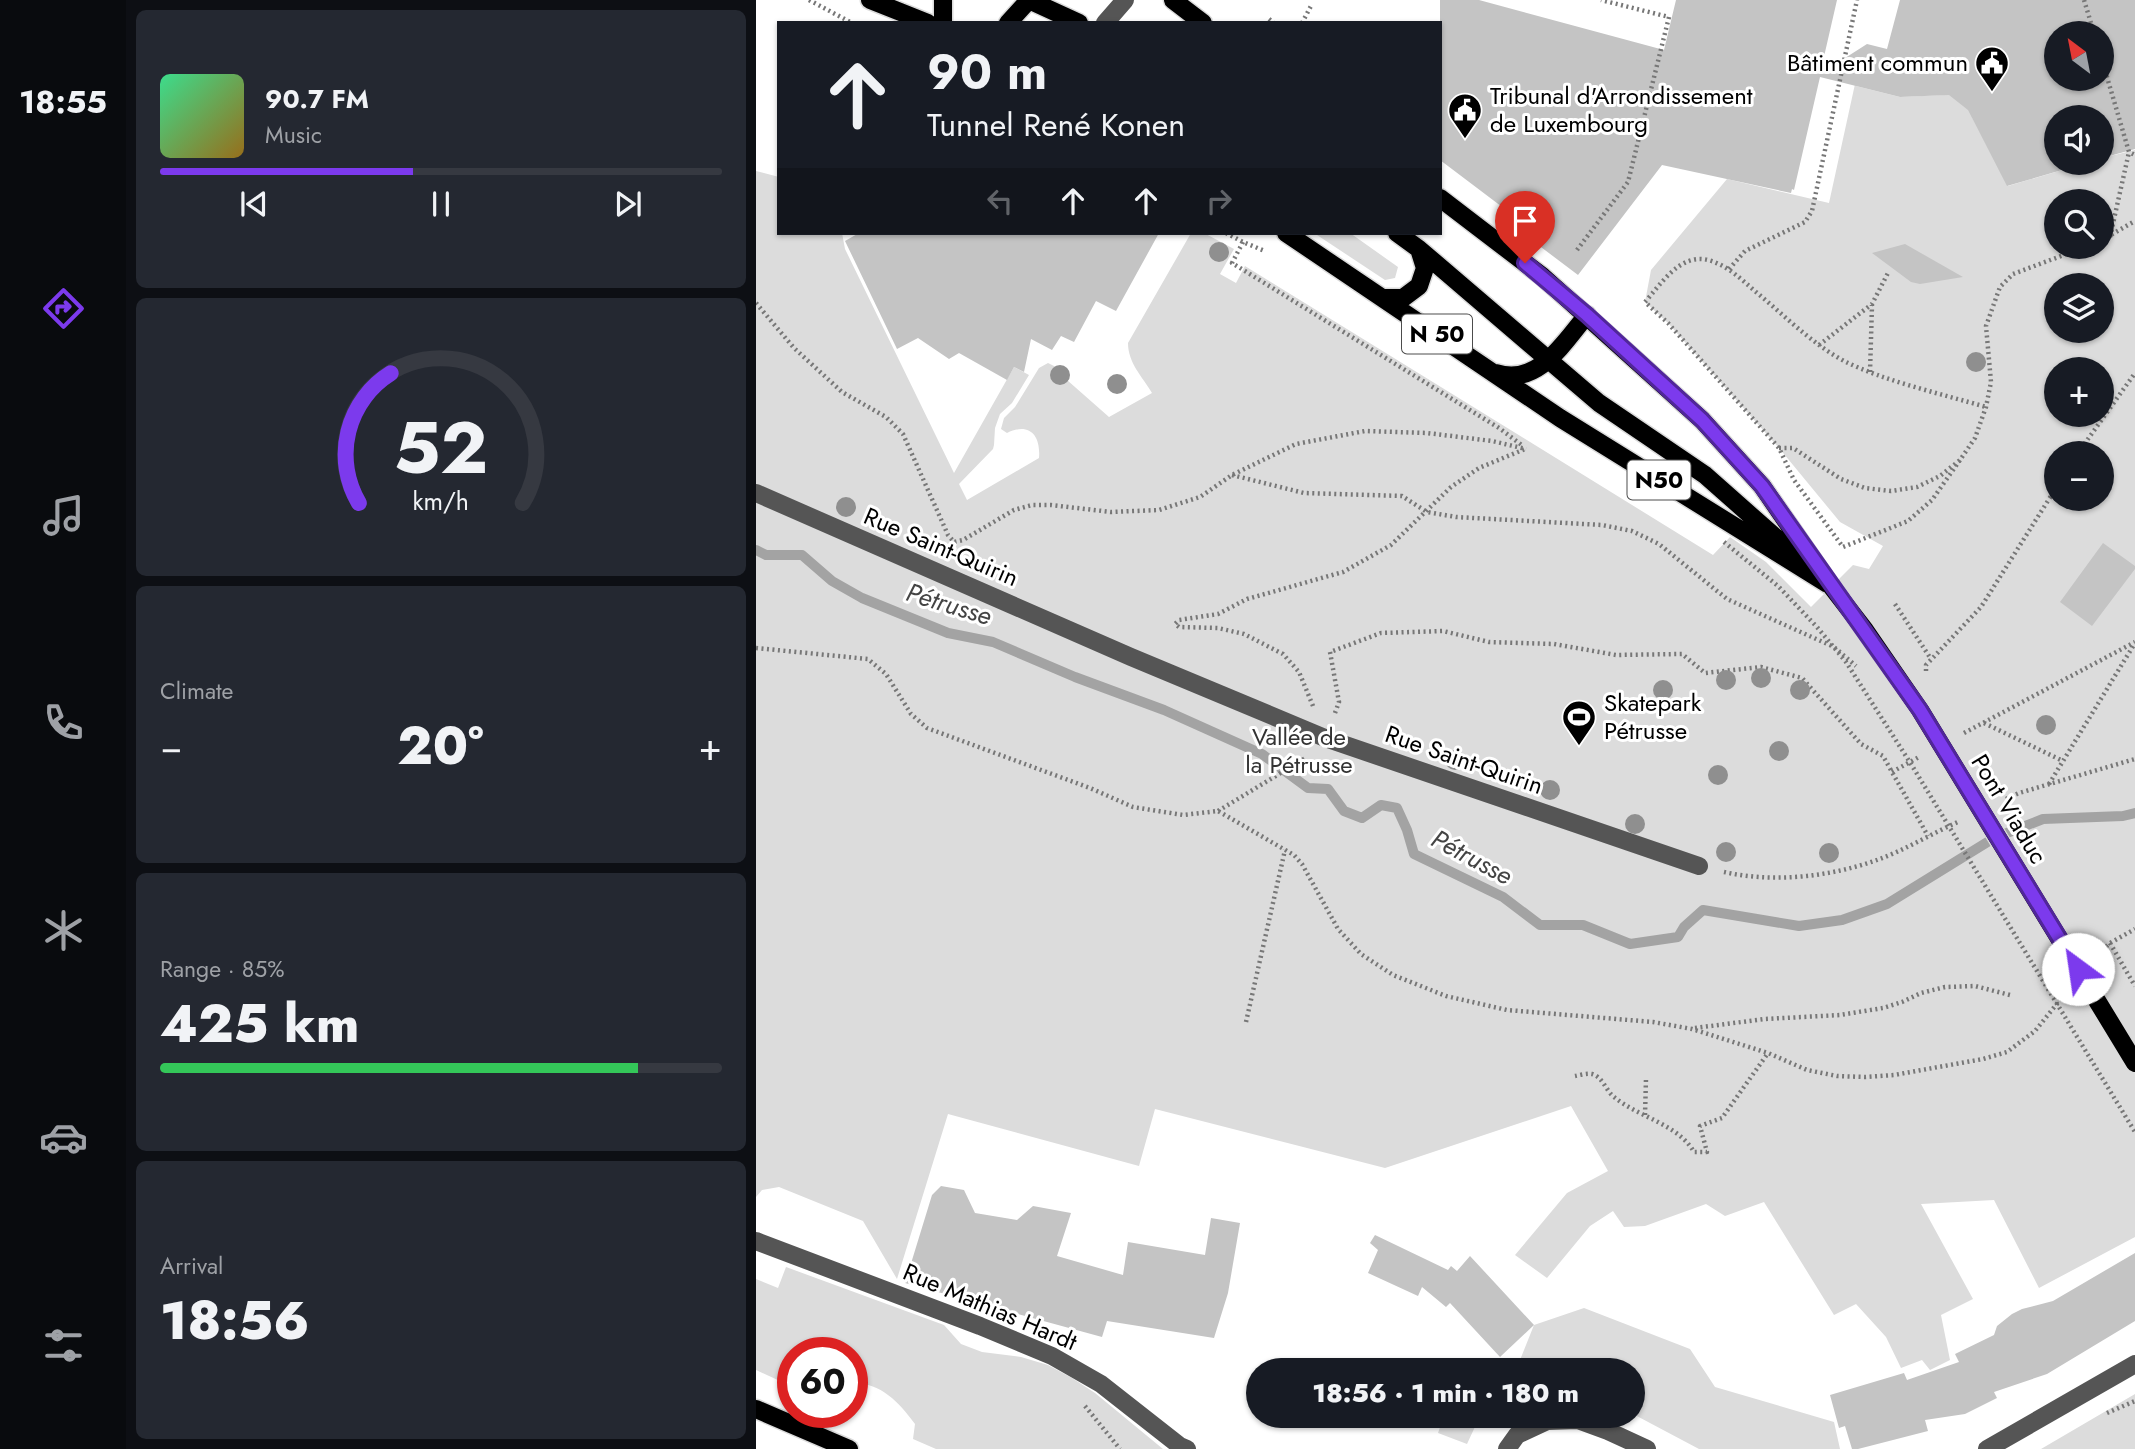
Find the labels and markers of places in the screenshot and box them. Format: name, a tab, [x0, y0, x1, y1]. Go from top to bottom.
public building icon: Bâtiment commun	[1973, 44, 2011, 93]
place label: Bâtiment commun	[1787, 45, 1968, 80]
place label: Tribunal d'Arrondissement de Luxembourg	[1490, 78, 1753, 141]
public building icon: Tribunal d'Arrondissement de Luxembourg	[1446, 91, 1484, 140]
pin	[1495, 191, 1555, 263]
place label: Skatepark Pétrusse	[1604, 685, 1702, 748]
sports icon: Skatepark Pétrusse	[1560, 698, 1598, 747]

